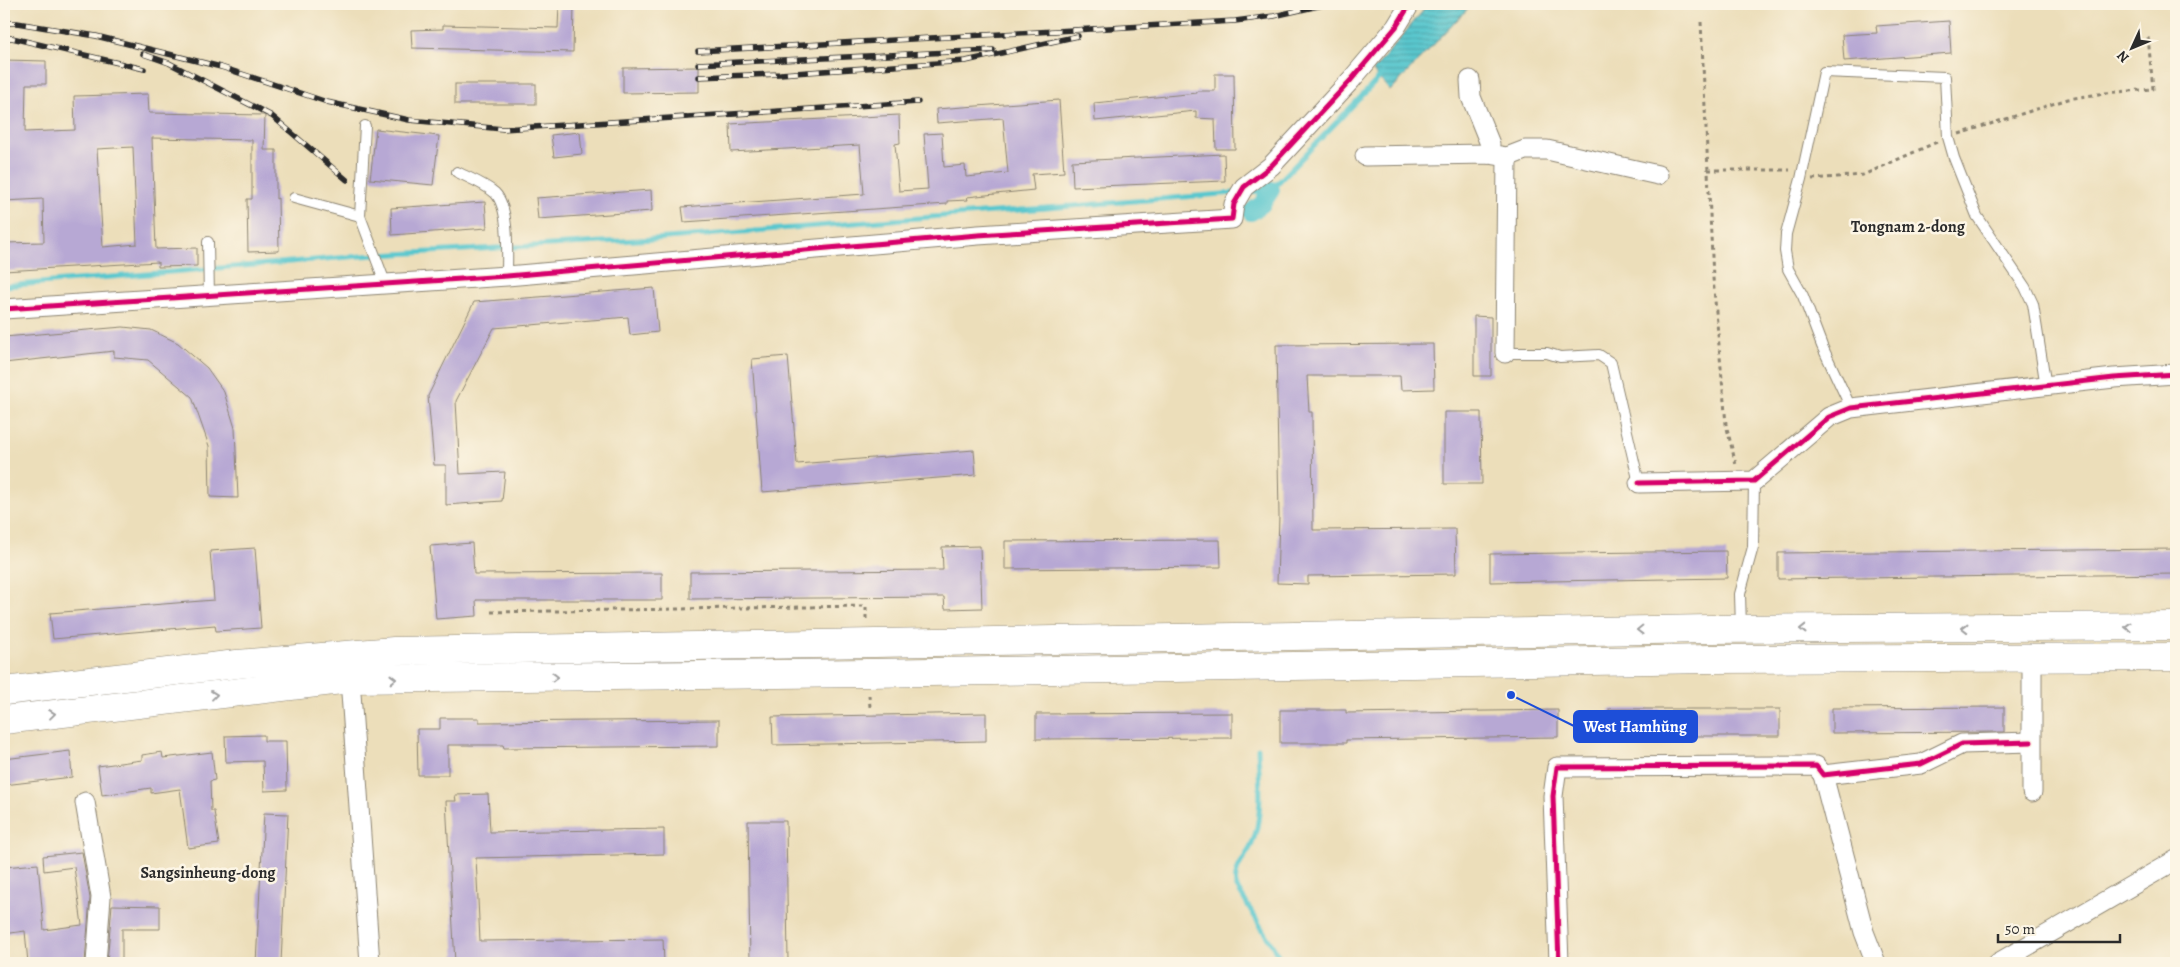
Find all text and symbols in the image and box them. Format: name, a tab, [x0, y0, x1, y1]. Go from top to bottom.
north arrow	[2108, 22, 2158, 72]
text: N	[2113, 46, 2133, 67]
district label: Tongnam 2-dong	[1851, 216, 1966, 238]
one-way arrow	[2123, 622, 2131, 632]
one-way arrow	[1961, 623, 1968, 633]
one-way arrow	[1798, 624, 1806, 634]
one-way arrow	[1636, 625, 1644, 635]
one-way arrow	[552, 672, 559, 682]
one-way arrow	[389, 673, 397, 684]
one-way arrow	[210, 690, 218, 701]
one-way arrow	[48, 709, 56, 720]
callout: West Hamhŭng	[1574, 711, 1697, 742]
text: West Hamhŭng	[1582, 716, 1688, 738]
district label: Sangsinheung-dong	[140, 862, 276, 884]
scale bar	[1998, 912, 2120, 944]
text: 50 m	[2005, 919, 2035, 939]

